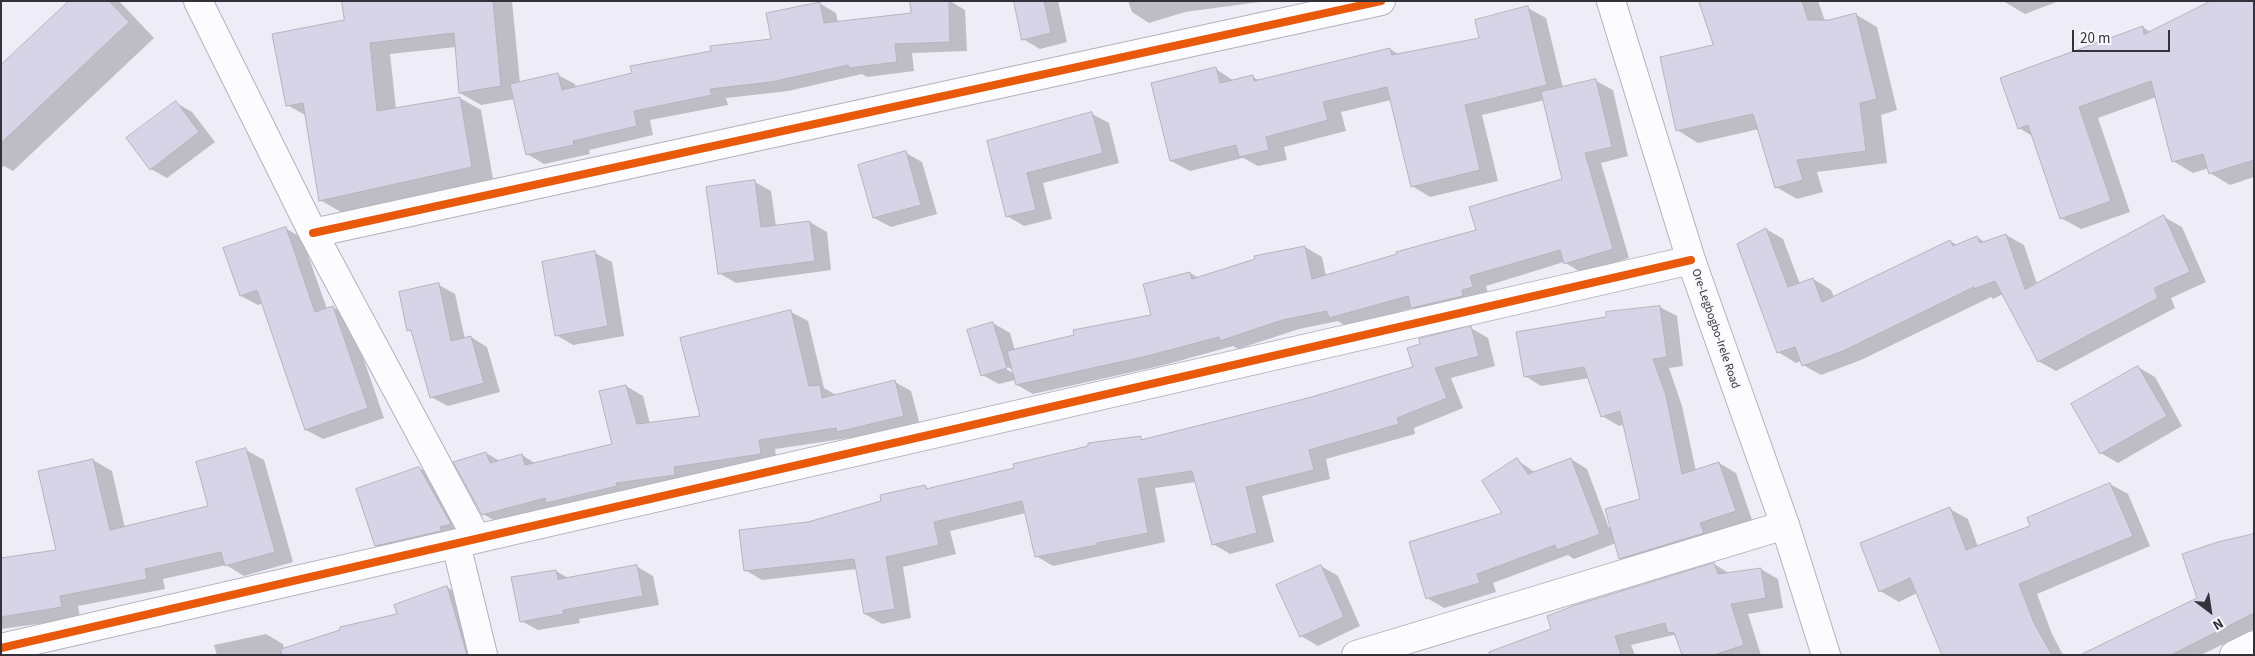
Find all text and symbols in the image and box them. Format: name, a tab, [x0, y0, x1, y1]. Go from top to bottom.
scale bar	[2075, 20, 2172, 52]
text: 20 m	[2080, 28, 2110, 49]
street label: Ore-Legbogbo-Irele Road	[1688, 267, 1742, 391]
north arrow	[2185, 586, 2235, 636]
text: N	[2209, 613, 2227, 635]

